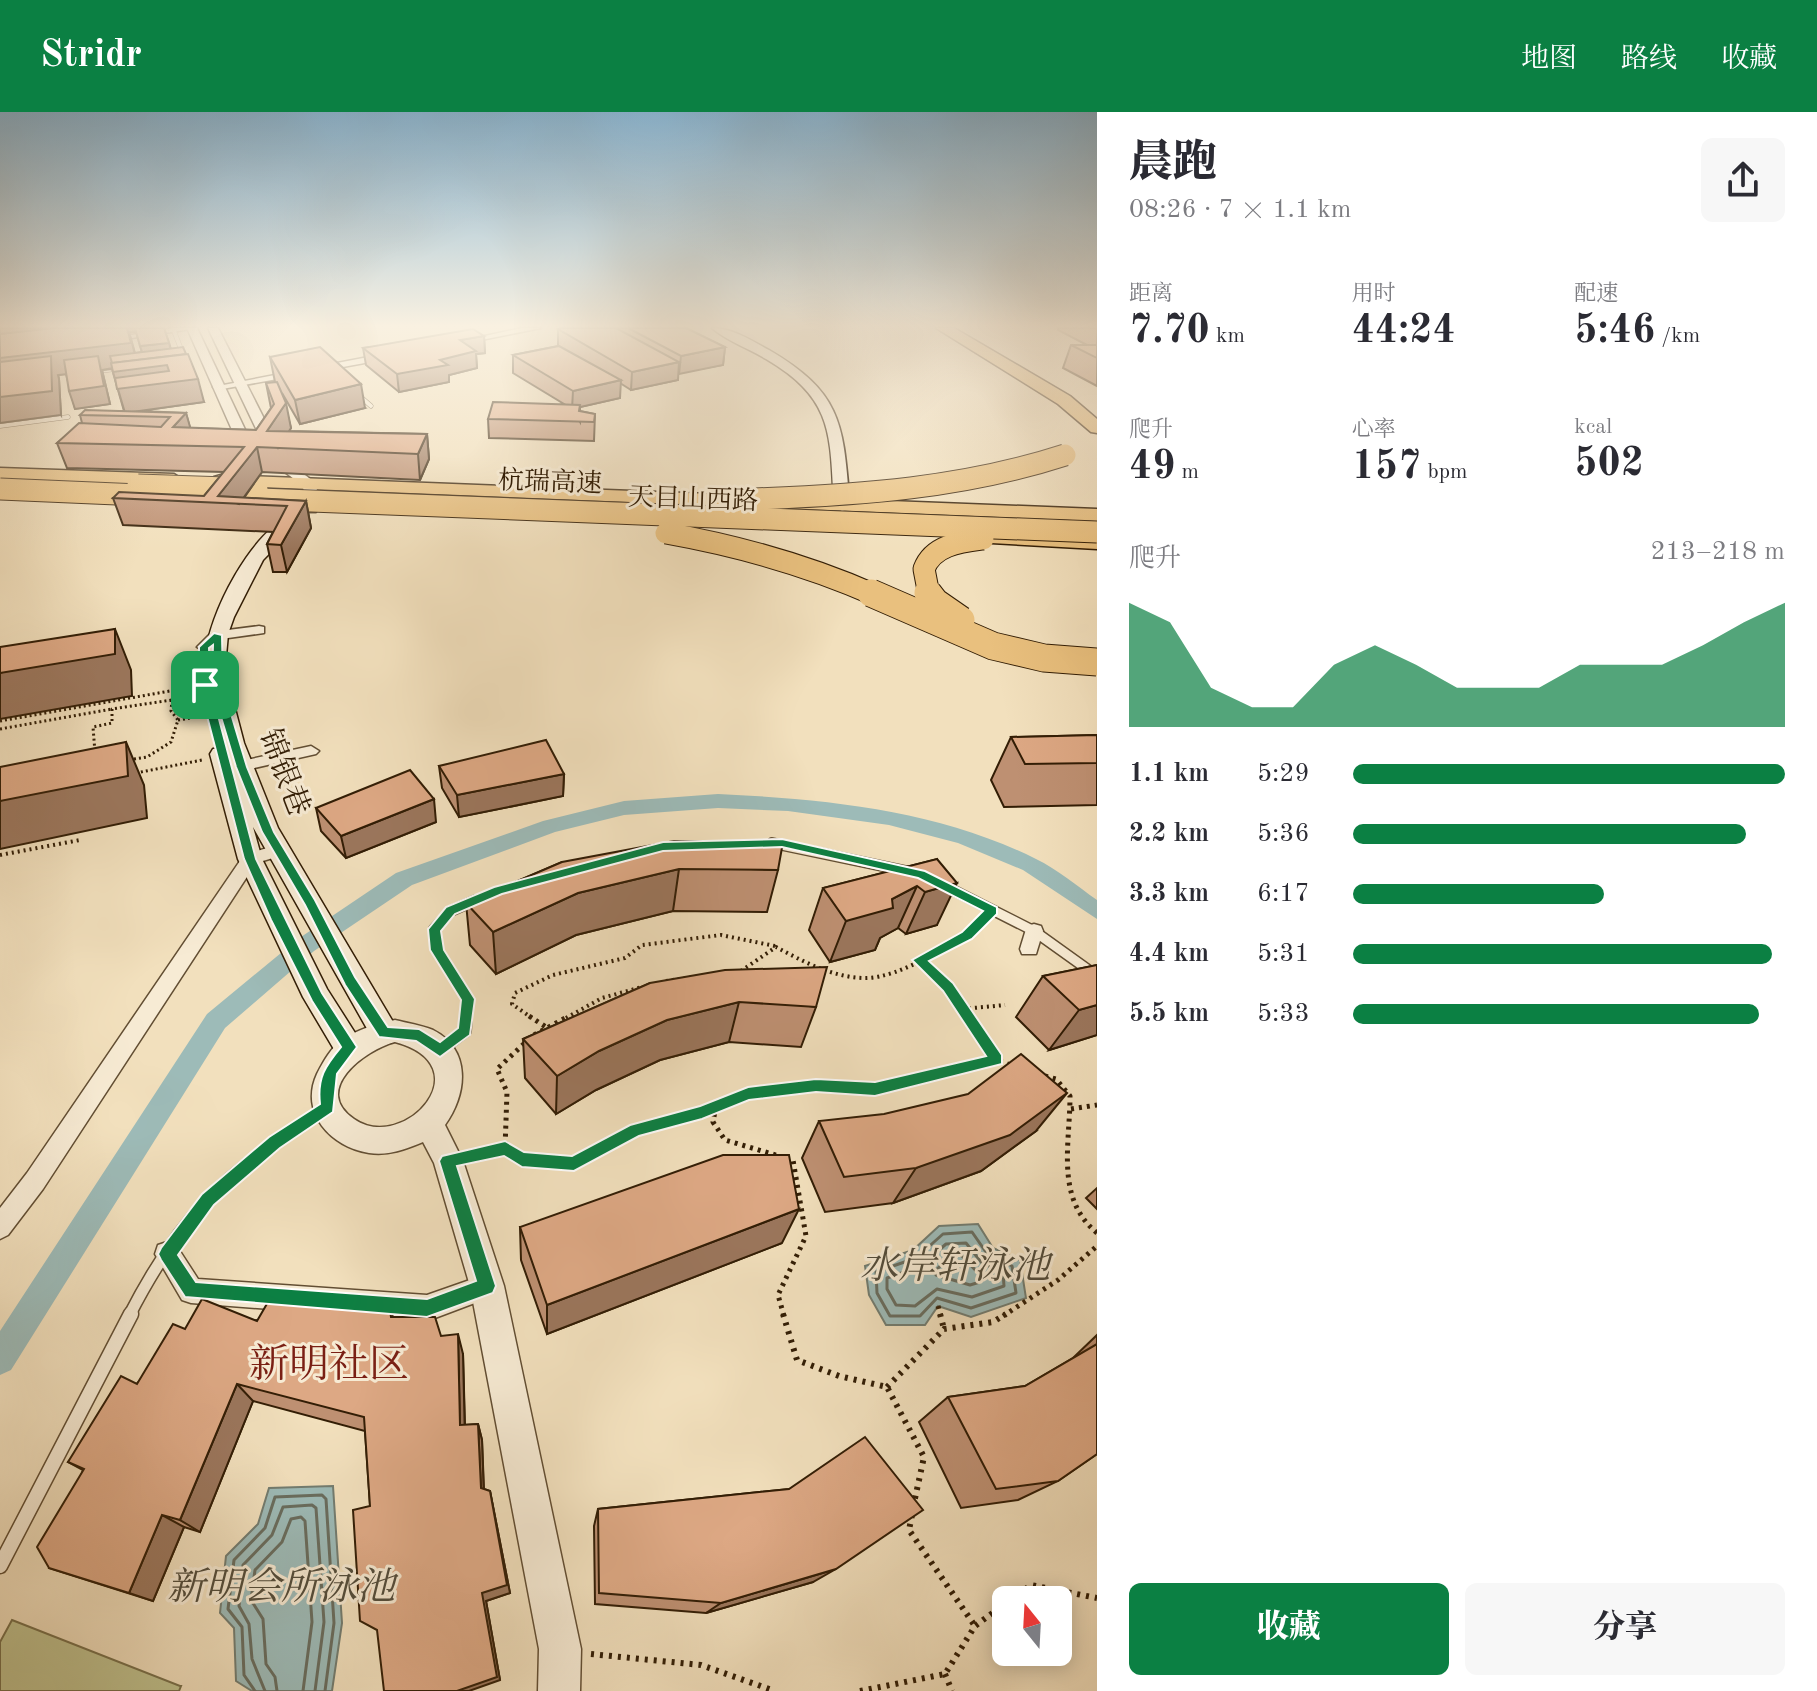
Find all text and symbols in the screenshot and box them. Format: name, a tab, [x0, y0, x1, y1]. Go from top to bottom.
text: Stridr	[40, 37, 142, 75]
text: 地图	[1521, 46, 1577, 74]
text: 路线	[1621, 46, 1677, 74]
text: 收藏	[1721, 46, 1777, 74]
button: share	[1701, 138, 1785, 222]
text: 晨跑	[1129, 142, 1217, 186]
text: 08:26 · 7 × 1.1 km	[1129, 197, 1351, 223]
text: 距离	[1129, 283, 1173, 305]
text: 用时	[1352, 283, 1396, 305]
text: 配速	[1574, 283, 1618, 305]
text: 7.70	[1129, 312, 1210, 352]
text: 44:24	[1352, 312, 1456, 352]
text: 5:46	[1574, 312, 1655, 352]
text: km	[1210, 325, 1245, 347]
text: /km	[1655, 325, 1700, 347]
text: kcal	[1574, 416, 1612, 438]
text: 爬升	[1129, 419, 1173, 441]
text: 心率	[1352, 419, 1396, 441]
text: 502	[1574, 445, 1644, 485]
text: 49	[1129, 448, 1175, 488]
text: 157	[1352, 448, 1421, 488]
text: m	[1175, 461, 1199, 483]
text: bpm	[1421, 461, 1468, 483]
street label: 杭瑞高速	[498, 465, 603, 498]
street label: 天目山西路	[628, 483, 758, 515]
text: 213–218 m	[1650, 539, 1785, 565]
text: 爬升	[1129, 546, 1181, 572]
pin	[171, 651, 239, 719]
icon: arrive	[183, 663, 227, 707]
street label: 锦银巷	[253, 725, 316, 820]
text: 1.1 km	[1129, 761, 1209, 787]
text: 5:29	[1257, 761, 1310, 787]
text: 2.2 km	[1129, 821, 1209, 847]
text: 5:36	[1257, 821, 1310, 847]
text: 3.3 km	[1129, 881, 1209, 907]
text: 6:17	[1257, 881, 1310, 907]
text: 4.4 km	[1129, 941, 1209, 967]
text: 5:31	[1257, 941, 1310, 967]
text: 5.5 km	[1129, 1001, 1209, 1027]
text: 5:33	[1257, 1001, 1310, 1027]
water label: 水岸轩泳池	[860, 1246, 1054, 1287]
district label: 新明社区	[249, 1343, 409, 1387]
water label: 新明会所泳池	[167, 1567, 399, 1608]
button: 收藏	[1129, 1583, 1449, 1675]
button: 分享	[1465, 1583, 1785, 1675]
north arrow	[992, 1586, 1072, 1666]
map controls	[992, 1586, 1072, 1666]

